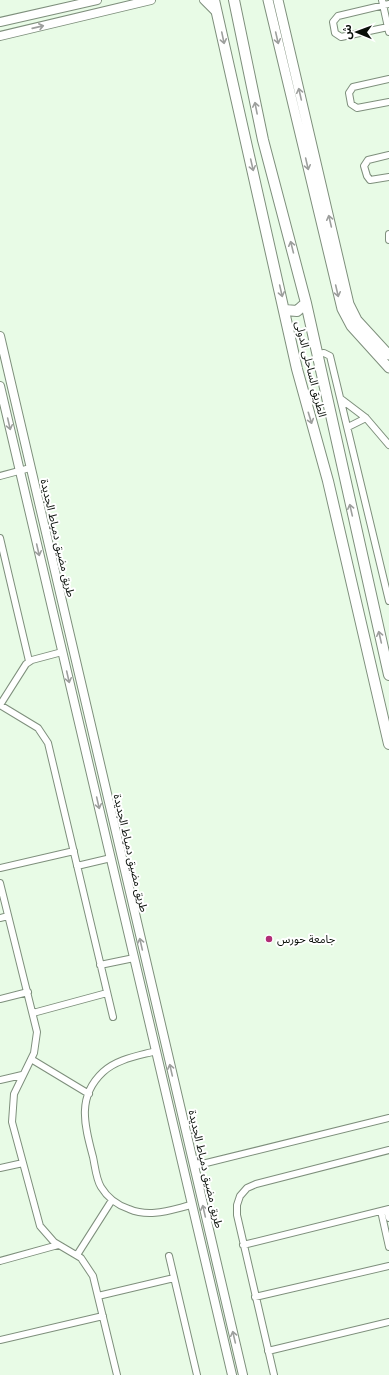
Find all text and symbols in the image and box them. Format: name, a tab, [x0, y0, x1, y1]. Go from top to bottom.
north arrow	[337, 12, 377, 52]
one-way arrow	[31, 23, 44, 31]
text: ش	[340, 24, 354, 39]
one-way arrow	[219, 31, 227, 44]
one-way arrow	[274, 31, 281, 44]
one-way arrow	[296, 88, 303, 101]
one-way arrow	[252, 101, 260, 114]
one-way arrow	[249, 158, 256, 171]
one-way arrow	[304, 158, 311, 171]
one-way arrow	[325, 214, 333, 227]
one-way arrow	[287, 241, 295, 254]
one-way arrow	[334, 284, 341, 297]
one-way arrow	[277, 285, 285, 298]
street label: الطريق الساحلى الدولى	[292, 319, 330, 419]
one-way arrow	[307, 411, 314, 424]
one-way arrow	[5, 417, 13, 430]
street label: طريق مضيق دمياط الجديدة	[38, 478, 78, 598]
one-way arrow	[347, 504, 355, 517]
one-way arrow	[35, 544, 43, 557]
one-way arrow	[376, 631, 383, 644]
one-way arrow	[64, 670, 72, 683]
street label: طريق مضيق دمياط الجديدة	[111, 793, 151, 913]
one-way arrow	[94, 797, 102, 810]
place label: جامعة حورس	[277, 932, 336, 946]
marker: جامعة حورس	[264, 934, 274, 944]
one-way arrow	[137, 938, 145, 951]
one-way arrow	[167, 1064, 175, 1077]
street label: طريق مضيق دمياط الجديدة	[186, 1109, 226, 1229]
one-way arrow	[200, 1204, 208, 1217]
one-way arrow	[230, 1331, 238, 1344]

